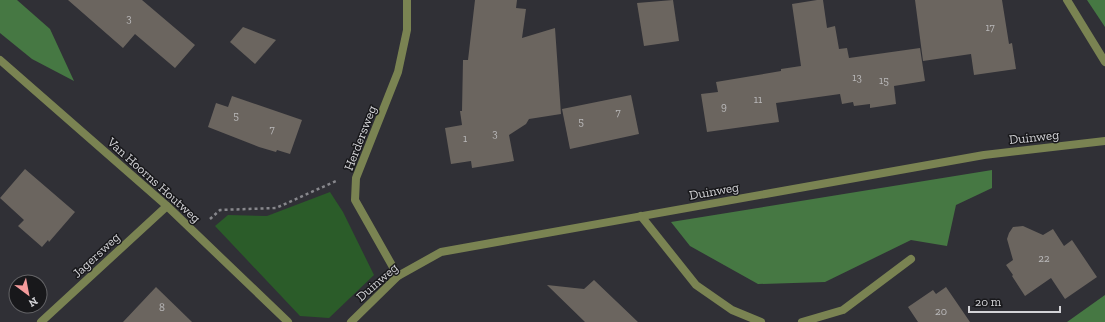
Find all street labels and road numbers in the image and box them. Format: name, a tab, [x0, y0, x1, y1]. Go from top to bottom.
street label: Herdersweg	[341, 103, 379, 173]
street label: Duinweg	[1008, 127, 1060, 147]
street label: Van Hoorns Houtweg	[104, 134, 204, 226]
street label: Duinweg	[688, 179, 740, 203]
street label: Jagersweg	[69, 229, 123, 281]
street label: Duinweg	[353, 260, 401, 304]

